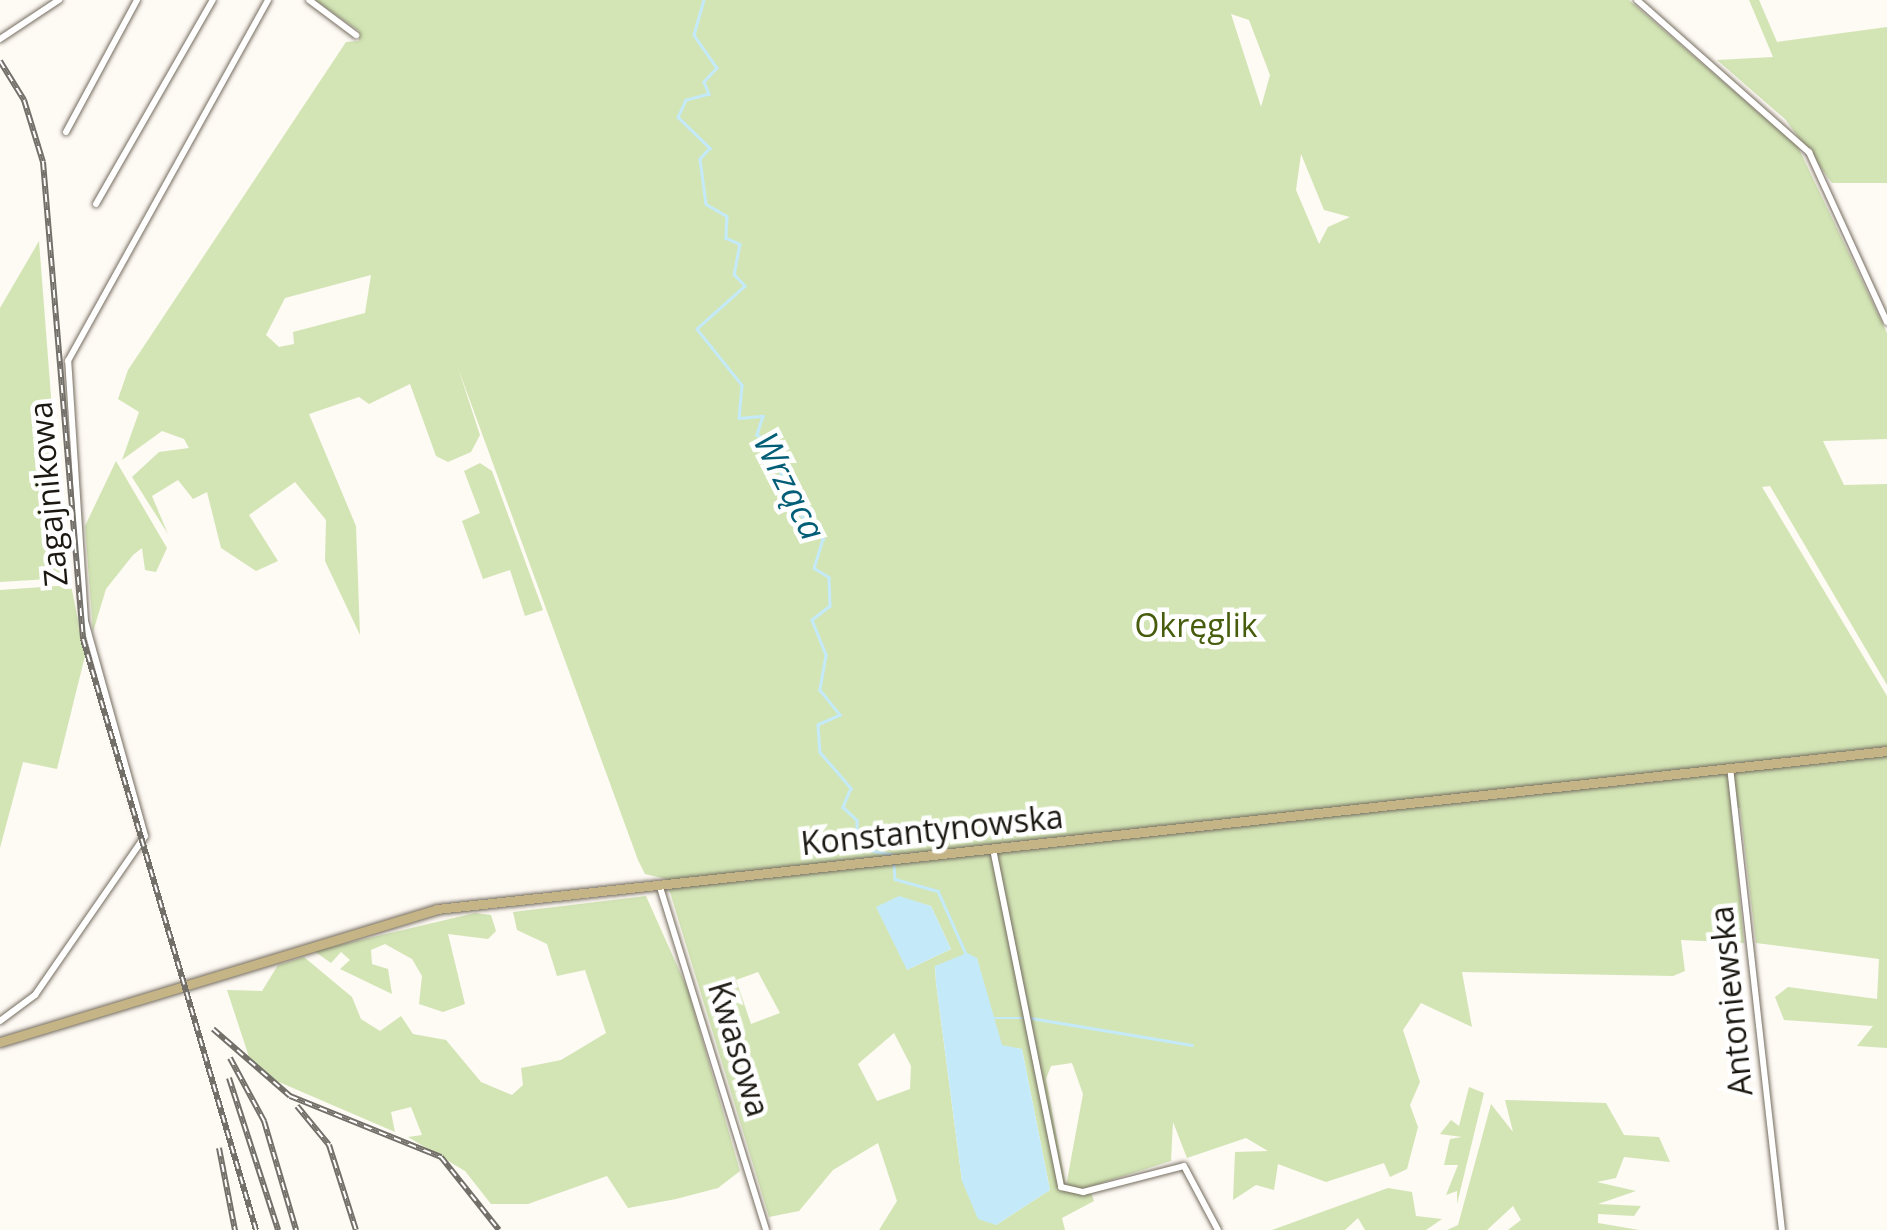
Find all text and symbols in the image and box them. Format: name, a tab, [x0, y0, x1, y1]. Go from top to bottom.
street label: Zagajnikowa	[21, 400, 75, 588]
water label: Wrząca	[745, 425, 835, 547]
park label: Okręglik	[1134, 606, 1258, 644]
street label: Konstantynowska	[799, 797, 1065, 863]
street label: Antoniewska	[1702, 904, 1760, 1098]
street label: Kwasowa	[700, 977, 778, 1121]

